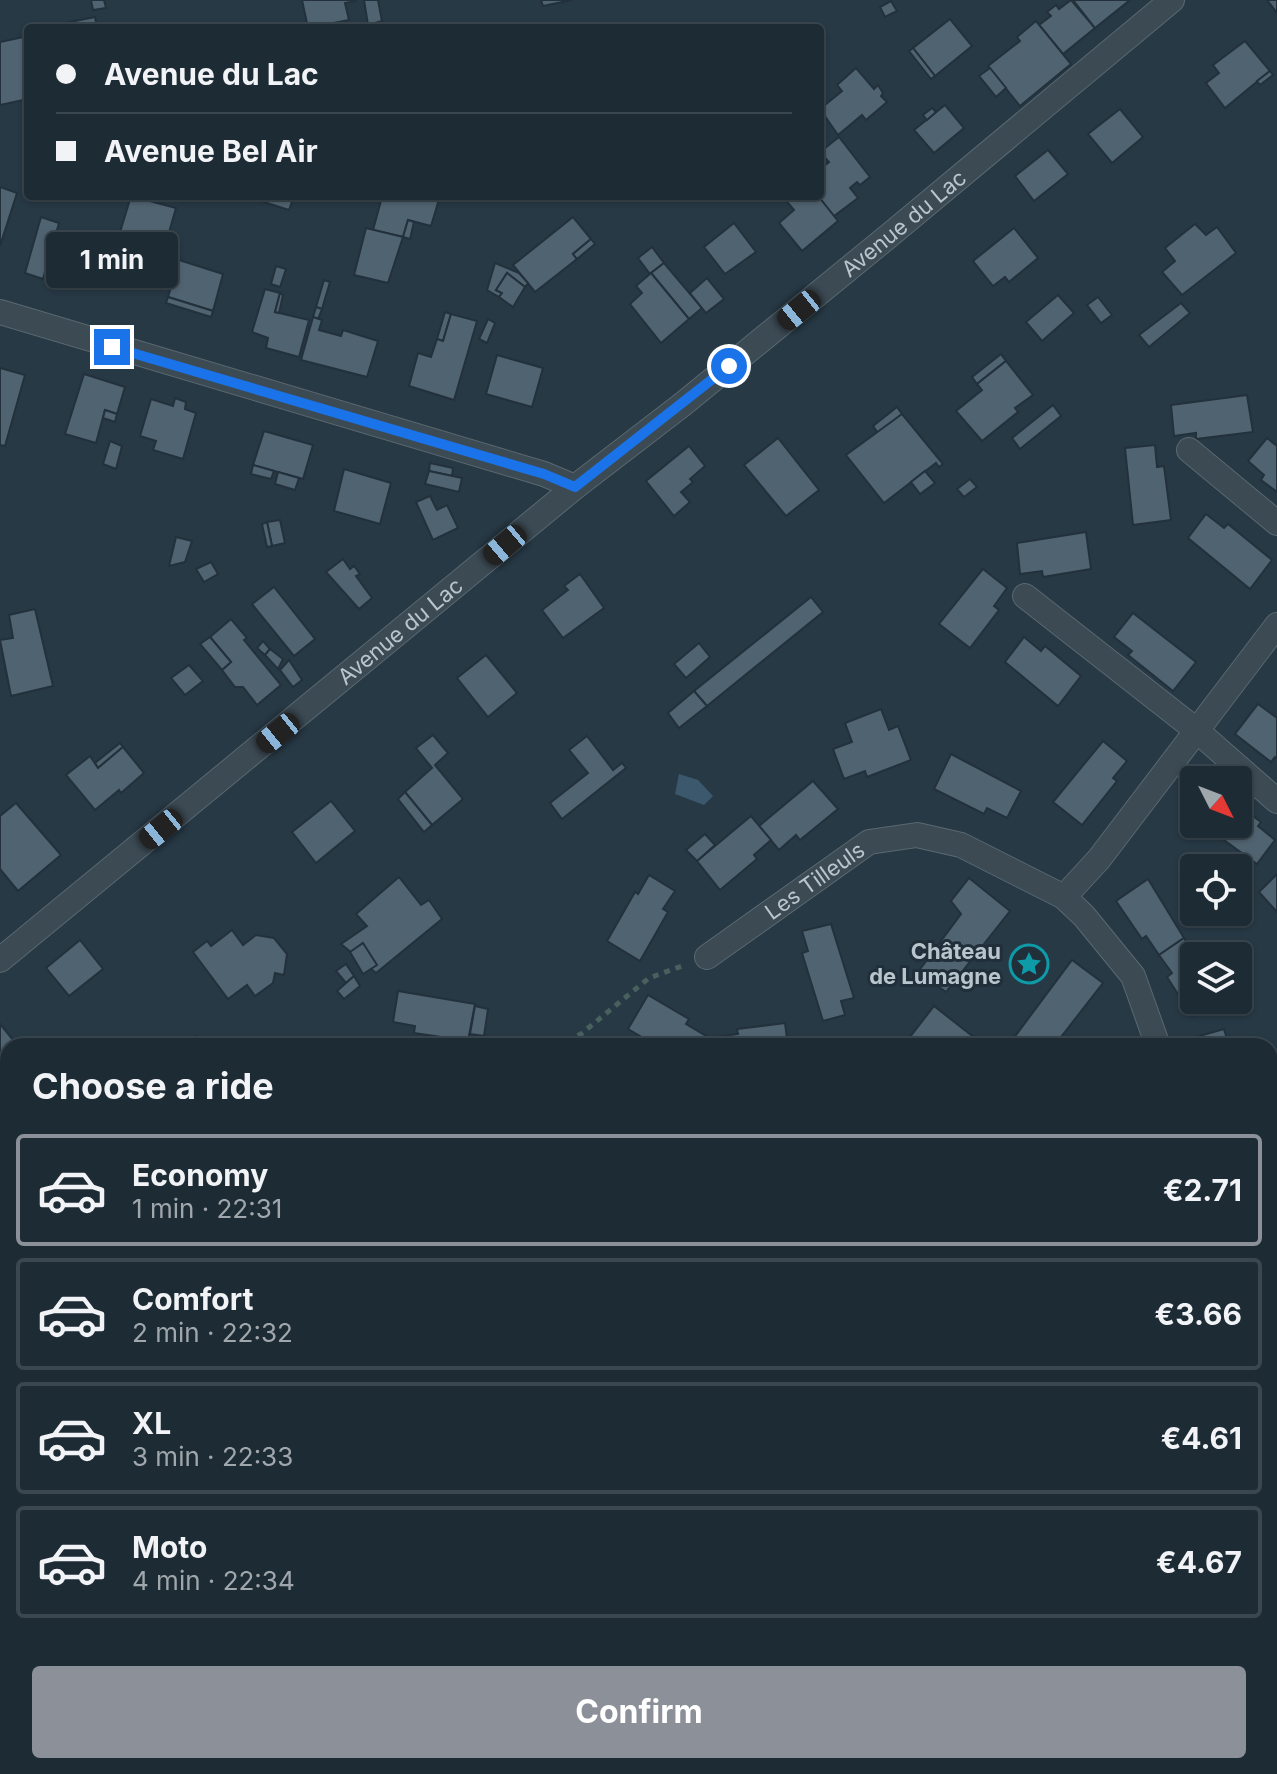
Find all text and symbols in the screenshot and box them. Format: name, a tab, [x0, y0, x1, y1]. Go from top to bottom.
text: Avenue du Lac	[104, 56, 319, 92]
text: Avenue Bel Air	[104, 133, 318, 169]
street label: Avenue du Lac	[836, 164, 971, 282]
callout: 1 min	[46, 231, 178, 287]
text: 1 min	[80, 244, 144, 275]
car	[773, 286, 825, 334]
route end	[94, 329, 130, 365]
route start	[711, 348, 747, 384]
car	[479, 520, 531, 570]
street label: Avenue du Lac	[332, 572, 468, 690]
car	[252, 709, 304, 757]
north arrow	[1180, 766, 1252, 838]
map controls	[1180, 766, 1252, 1014]
car	[135, 805, 187, 853]
street label: Les Tilleuls	[760, 836, 869, 925]
button: locate	[1180, 854, 1252, 926]
place label: Château de Lumagne	[869, 938, 1001, 989]
button: layers	[1180, 942, 1252, 1014]
place icon: Château de Lumagne	[1008, 943, 1050, 985]
text: Choose a ride	[32, 1064, 274, 1108]
icon: car	[36, 1154, 108, 1226]
text: Economy	[132, 1157, 268, 1193]
text: €2.71	[1163, 1172, 1242, 1208]
text: 1 min · 22:31	[132, 1193, 282, 1224]
icon: car	[36, 1278, 108, 1350]
text: Comfort	[132, 1281, 253, 1317]
text: €3.66	[1155, 1296, 1242, 1332]
text: 2 min · 22:32	[132, 1317, 293, 1348]
icon: car	[36, 1402, 108, 1474]
text: XL	[132, 1405, 171, 1441]
text: €4.61	[1161, 1420, 1242, 1456]
text: 3 min · 22:33	[132, 1441, 293, 1472]
icon: car	[36, 1526, 108, 1598]
text: Moto	[132, 1529, 207, 1565]
text: €4.67	[1156, 1544, 1242, 1580]
text: 4 min · 22:34	[132, 1565, 295, 1596]
button: Confirm	[32, 1666, 1246, 1758]

